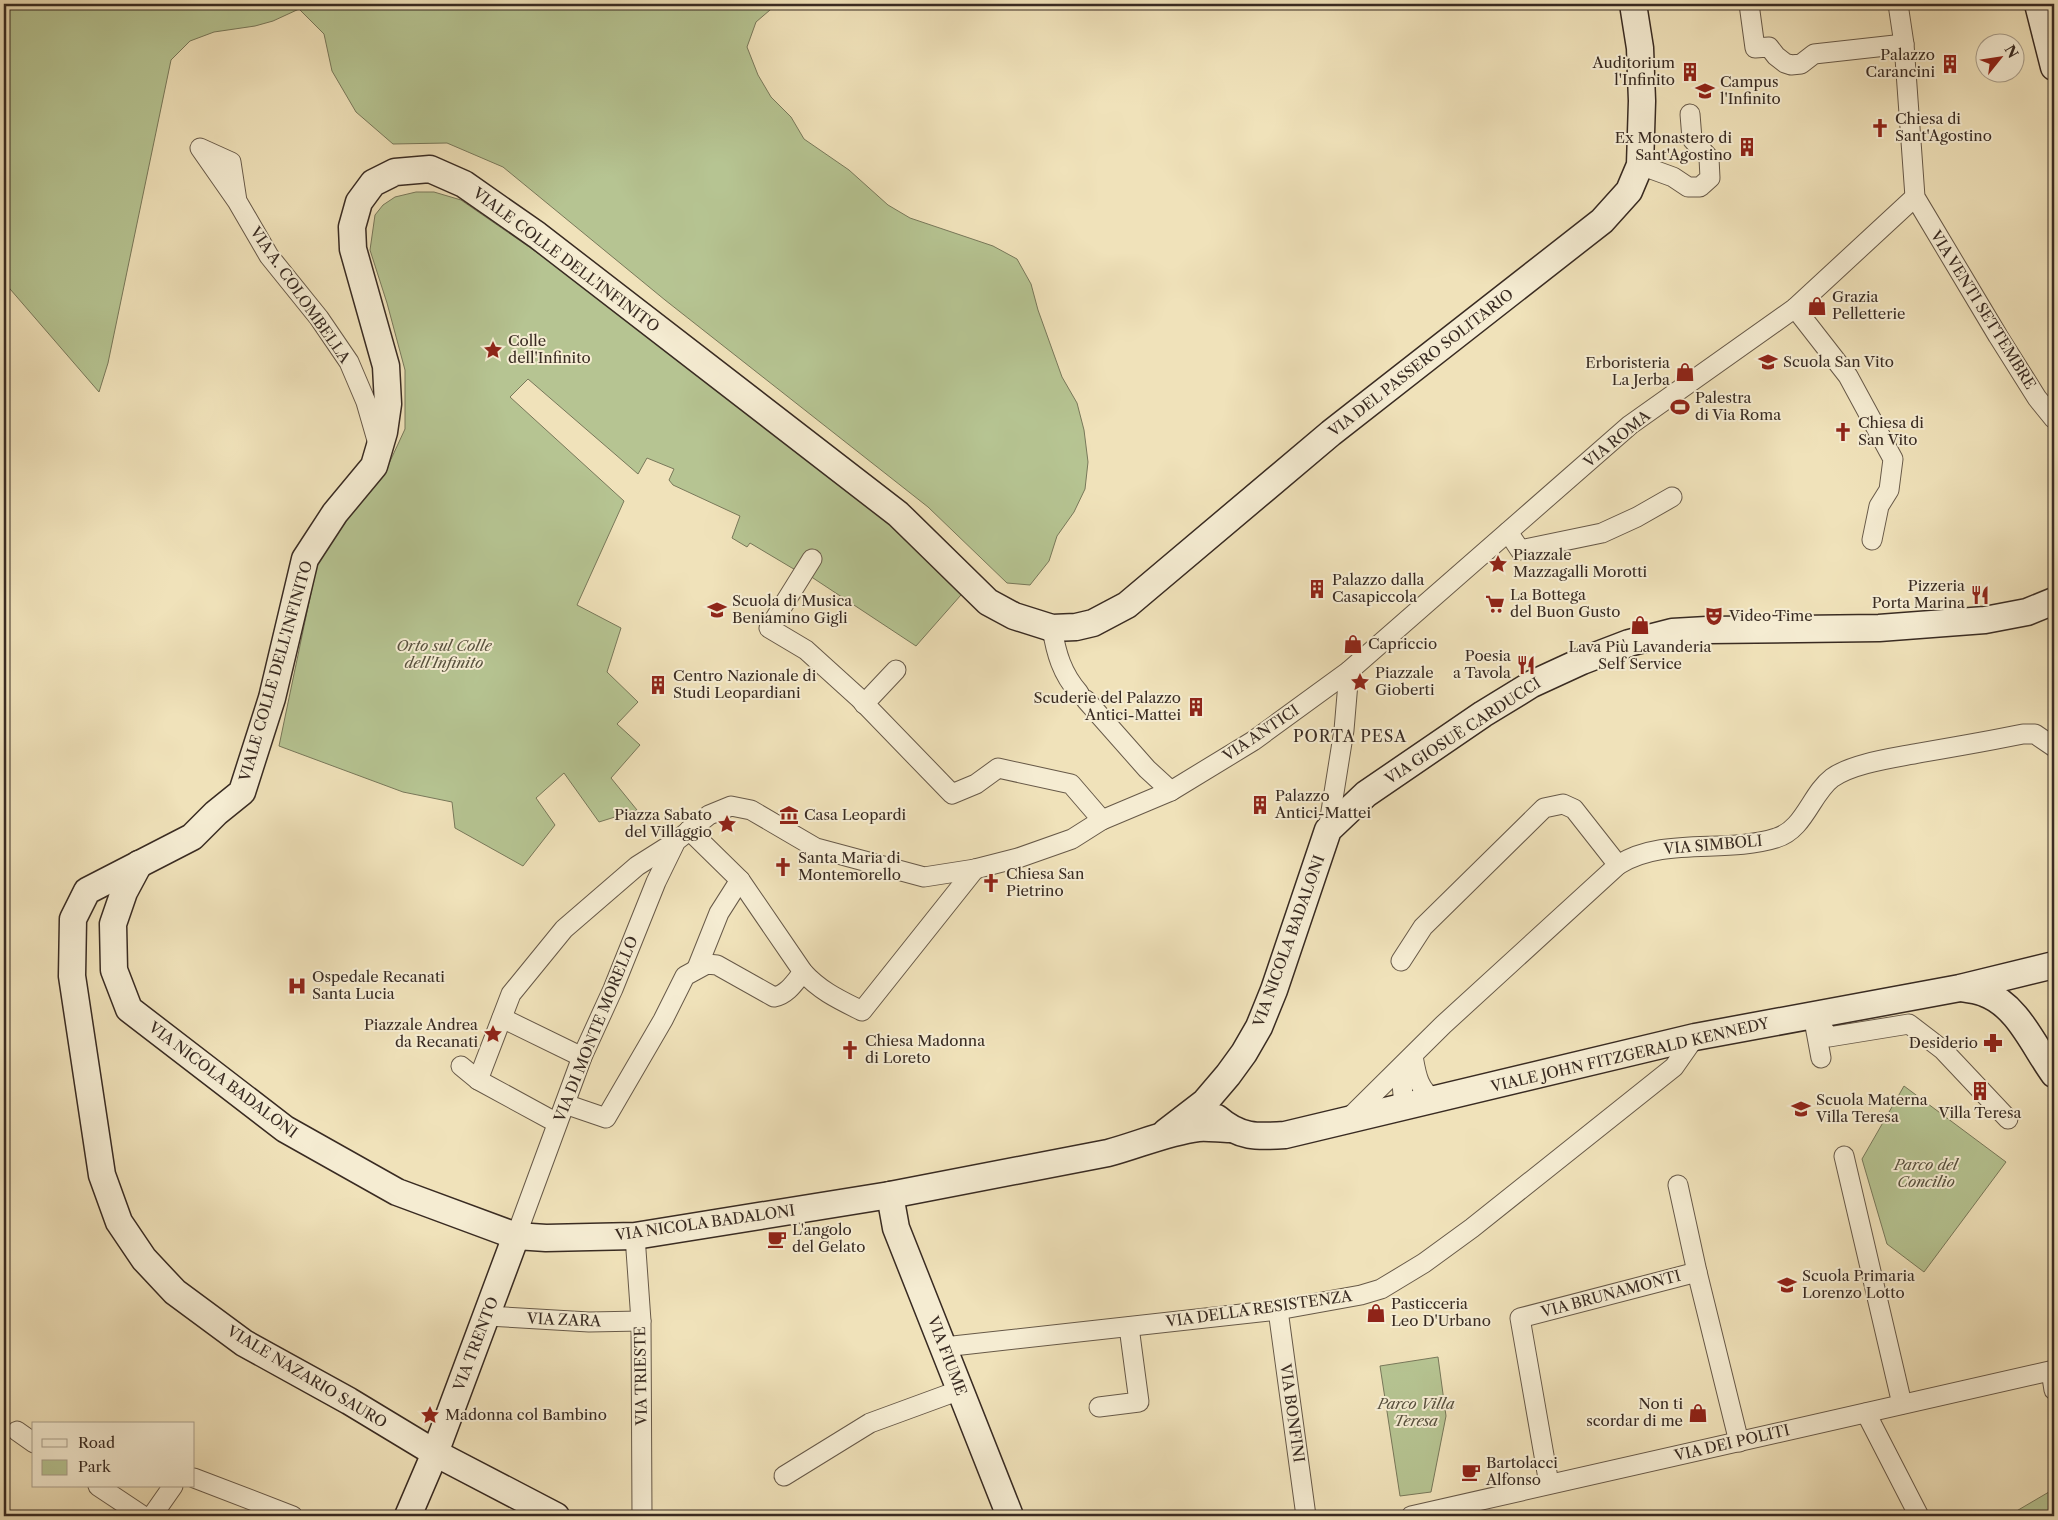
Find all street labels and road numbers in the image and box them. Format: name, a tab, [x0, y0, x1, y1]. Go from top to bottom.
street label: VIALE COLLE DELL'INFINITO	[468, 183, 663, 336]
street label: VIA A. COLOMBELLA	[246, 222, 355, 367]
street label: VIA VENTI SETTEMBRE	[1926, 226, 2040, 393]
street label: VIA DEL PASSERO SOLITARIO	[1324, 284, 1517, 441]
street label: VIA ROMA	[1579, 405, 1655, 472]
street label: VIALE COLLE DELL'INFINITO	[235, 558, 316, 784]
street label: VIA GIOSUÈ CARDUCCI	[1380, 673, 1544, 789]
street label: VIA ANTICI	[1218, 700, 1302, 766]
street label: VIA SIMBOLI	[1662, 831, 1763, 858]
street label: VIA NICOLA BADALONI	[1248, 852, 1328, 1030]
street label: VIA DI MONTE MORELLO	[549, 933, 642, 1125]
street label: VIALE JOHN FITZGERALD KENNEDY	[1488, 1013, 1771, 1096]
street label: VIA NICOLA BADALONI	[144, 1017, 301, 1142]
street label: VIA NICOLA BADALONI	[613, 1200, 796, 1245]
street label: VIA BRUNAMONTI	[1538, 1266, 1683, 1322]
street label: VIA DELLA RESISTENZA	[1164, 1286, 1354, 1331]
street label: VIA TRENTO	[449, 1294, 502, 1394]
street label: VIA ZARA	[526, 1309, 602, 1330]
street label: VIA FIUME	[923, 1313, 971, 1398]
street label: VIALE NAZARIO SAURO	[223, 1321, 391, 1432]
street label: VIA TRIESTE	[630, 1326, 651, 1427]
street label: VIA BONFINI	[1276, 1361, 1309, 1464]
street label: VIA DEI POLITI	[1671, 1420, 1791, 1465]

